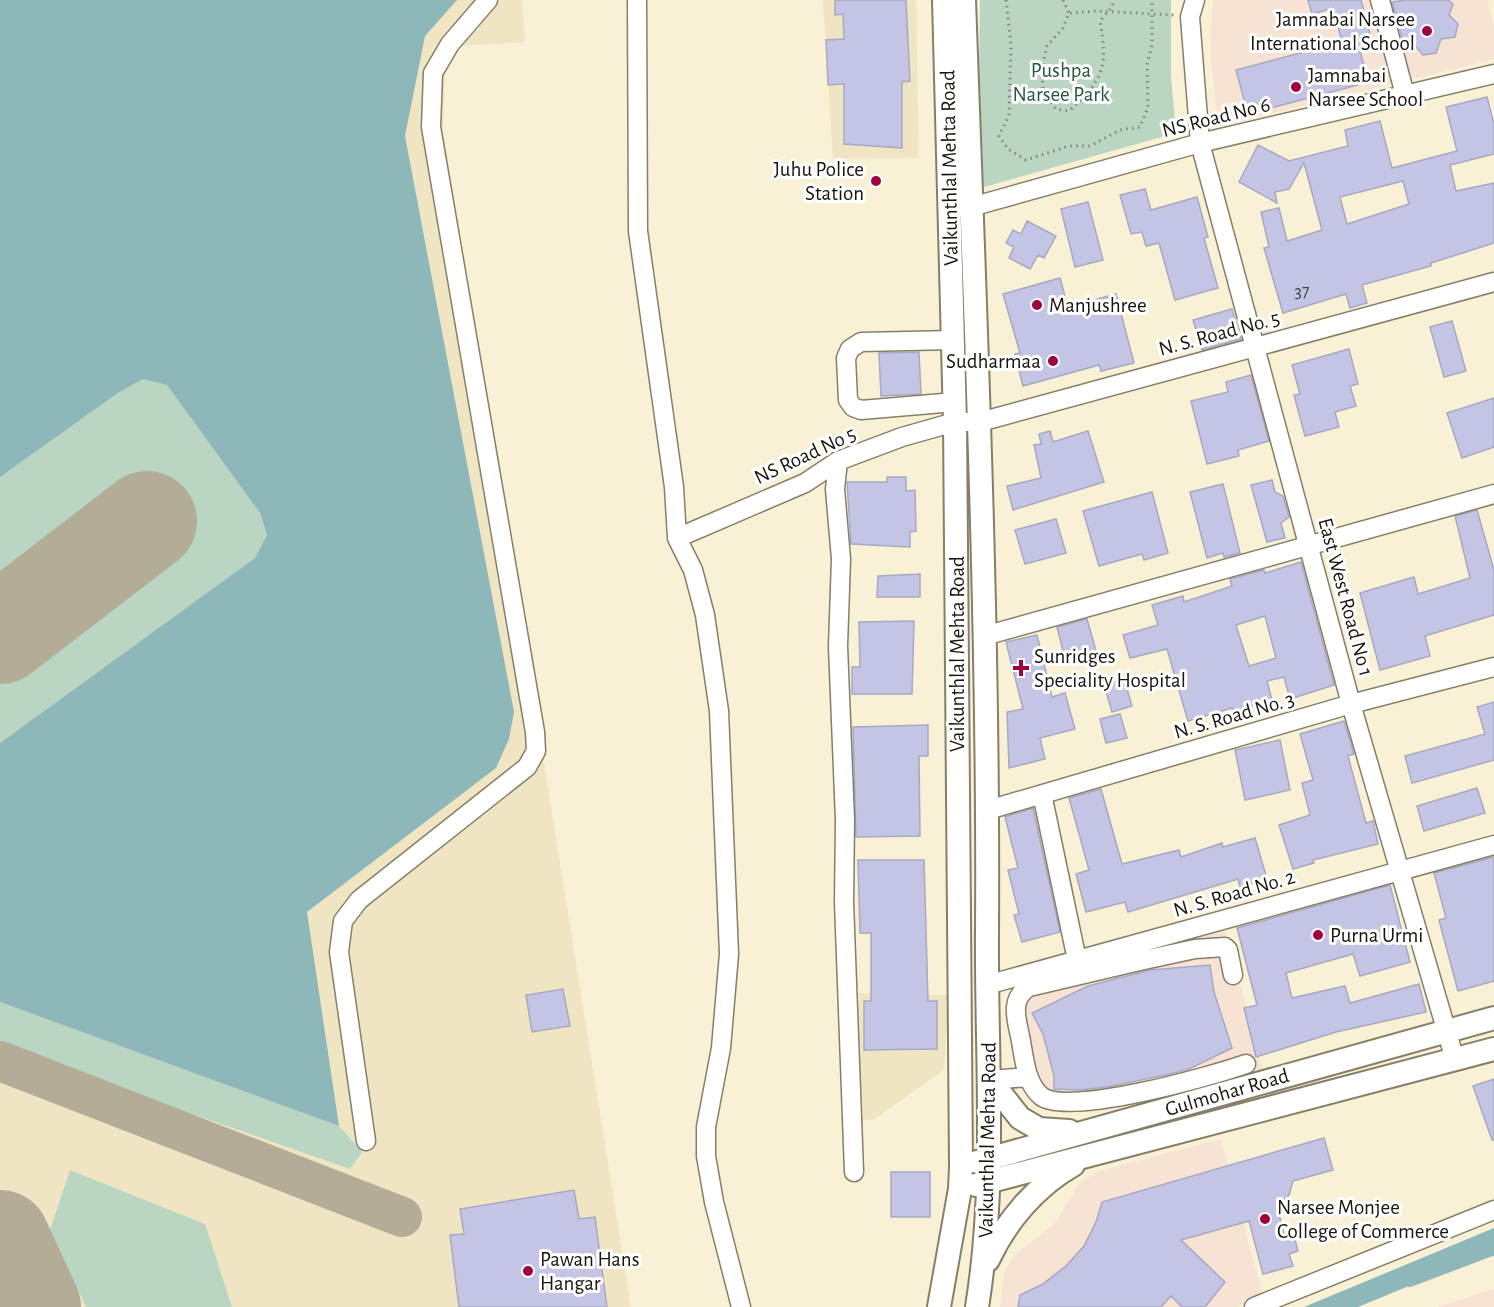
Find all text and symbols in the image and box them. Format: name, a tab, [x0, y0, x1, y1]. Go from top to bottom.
place label: Jamnabai Narsee International School	[1250, 9, 1415, 54]
marker: Jamnabai Narsee International School	[1420, 24, 1434, 38]
park label: Pushpa Narsee Park	[1012, 60, 1110, 105]
place label: Jamnabai Narsee School	[1308, 65, 1423, 110]
street label: Vaikunthlal Mehta Road	[937, 70, 962, 266]
marker: Jamnabai Narsee School	[1289, 80, 1303, 94]
street label: NS Road No 6	[1160, 94, 1272, 141]
place label: Juhu Police Station	[774, 159, 864, 204]
marker: Juhu Police Station	[869, 174, 883, 188]
house number: 37	[1295, 283, 1309, 301]
place label: Manjushree	[1049, 295, 1147, 316]
marker: Manjushree	[1030, 298, 1044, 312]
street label: N. S. Road No. 5	[1156, 307, 1282, 360]
place label: Sudharmaa	[946, 351, 1041, 372]
marker: Sudharmaa	[1046, 354, 1060, 368]
street label: NS Road No 5	[751, 423, 859, 488]
street label: East West Road No 1	[1314, 516, 1377, 679]
street label: Vaikunthlal Mehta Road	[947, 556, 968, 752]
place label: Sunridges Speciality Hospital	[1034, 646, 1186, 691]
marker: Sunridges Speciality Hospital	[1012, 659, 1030, 677]
street label: N. S. Road No. 3	[1171, 688, 1297, 743]
street label: N. S. Road No. 2	[1171, 866, 1297, 921]
place label: Purna Urmi	[1330, 925, 1423, 946]
marker: Purna Urmi	[1311, 928, 1325, 942]
street label: Vaikunthlal Mehta Road	[975, 1042, 1000, 1238]
street label: Gulmohar Road	[1163, 1065, 1291, 1120]
place label: Narsee Monjee College of Commerce	[1277, 1197, 1449, 1242]
marker: Narsee Monjee College of Commerce	[1258, 1212, 1272, 1226]
place label: Pawan Hans Hangar	[540, 1249, 639, 1294]
marker: Pawan Hans Hangar	[521, 1264, 535, 1278]

